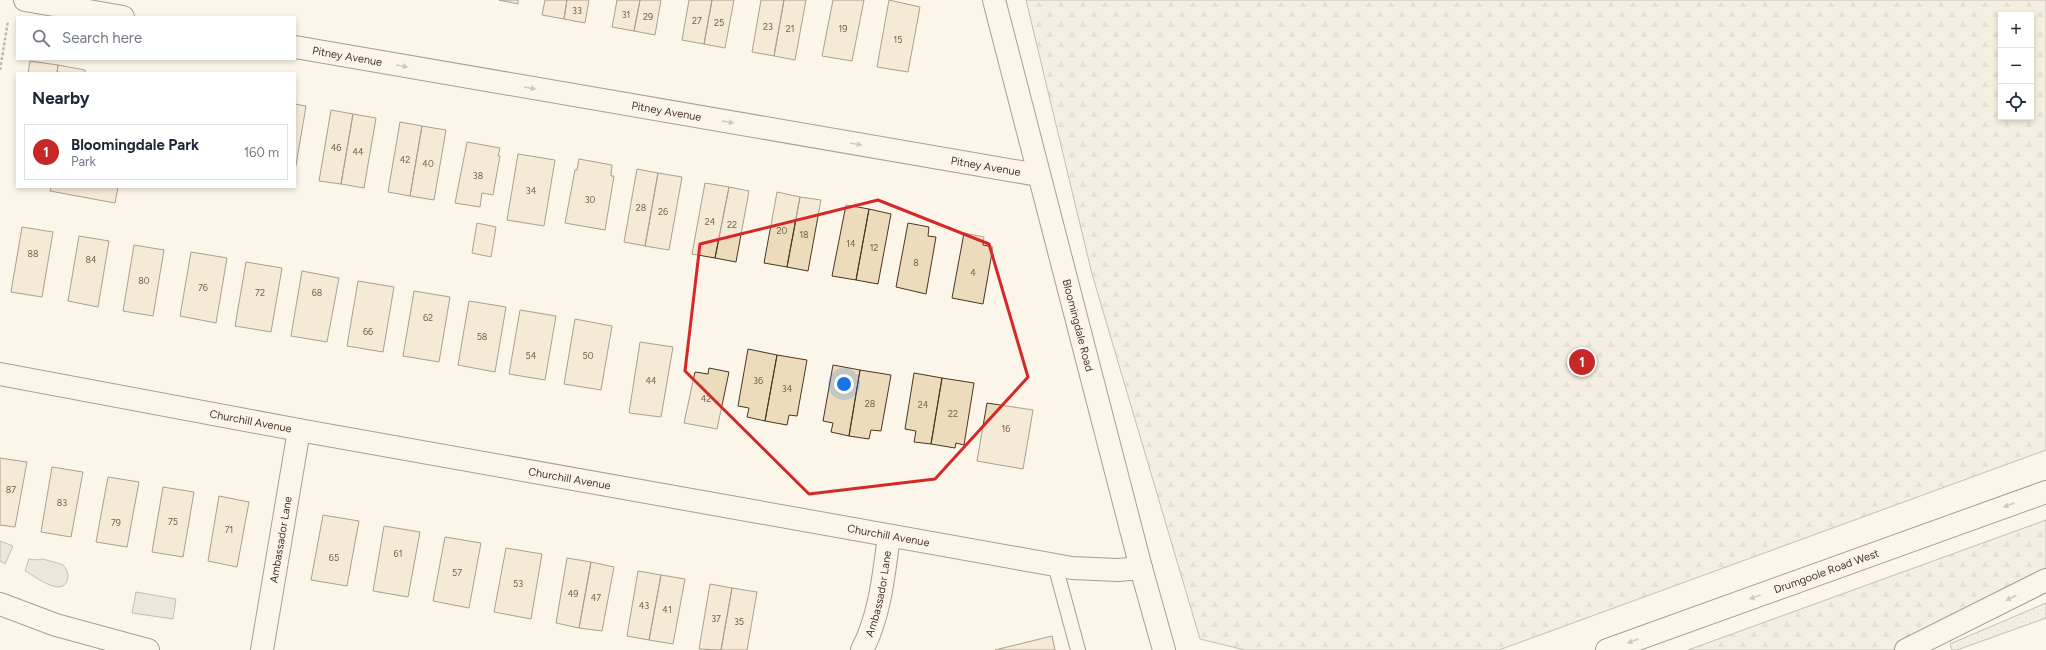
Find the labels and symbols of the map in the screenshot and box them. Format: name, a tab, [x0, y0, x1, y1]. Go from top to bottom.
house number: 33	[572, 5, 582, 16]
house number: 31	[622, 9, 630, 20]
house number: 29	[643, 11, 653, 22]
house number: 27	[692, 15, 702, 26]
house number: 25	[714, 17, 724, 28]
house number: 23	[763, 21, 773, 32]
house number: 21	[786, 23, 794, 34]
house number: 19	[839, 23, 847, 34]
house number: 15	[894, 34, 902, 45]
street label: Pitney Avenue	[311, 44, 383, 68]
one-way arrow	[396, 63, 408, 69]
one-way arrow	[524, 85, 537, 91]
street label: Pitney Avenue	[631, 99, 703, 123]
one-way arrow	[721, 119, 734, 125]
house number: 46	[331, 142, 341, 153]
one-way arrow	[849, 142, 862, 148]
house number: 44	[352, 146, 364, 157]
house number: 42	[400, 154, 410, 165]
street label: Pitney Avenue	[950, 154, 1022, 178]
house number: 40	[422, 158, 434, 169]
house number: 38	[473, 170, 484, 181]
house number: 34	[526, 185, 537, 196]
house number: 30	[585, 194, 596, 205]
house number: 28	[636, 202, 647, 213]
house number: 26	[658, 206, 668, 217]
house number: 24	[705, 216, 716, 227]
house number: 22	[727, 219, 737, 230]
house number: 20	[777, 225, 788, 236]
house number: 18	[799, 229, 809, 240]
house number: 14	[846, 238, 856, 249]
house number: 12	[870, 242, 878, 253]
house number: 88	[27, 248, 39, 259]
house number: 84	[85, 254, 97, 265]
house number: 8	[913, 257, 919, 268]
house number: 4	[970, 267, 976, 278]
house number: 80	[138, 275, 150, 286]
street label: Bloomingdale Road	[1060, 278, 1096, 373]
house number: 76	[198, 282, 208, 293]
house number: 72	[255, 287, 265, 298]
house number: 68	[312, 287, 323, 298]
house number: 62	[423, 312, 433, 323]
house number: 66	[363, 326, 373, 337]
house number: 58	[477, 331, 488, 342]
pin: 1	[1569, 347, 1595, 377]
house number: 54	[526, 350, 537, 361]
house number: 50	[583, 350, 594, 361]
your location	[834, 374, 854, 394]
house number: 44	[645, 375, 657, 386]
house number: 36	[753, 375, 763, 386]
house number: 34	[782, 383, 793, 394]
house number: 42	[701, 393, 711, 404]
house number: 28	[865, 398, 876, 409]
house number: 24	[918, 399, 929, 410]
street label: Churchill Avenue	[208, 407, 293, 435]
house number: 22	[948, 408, 958, 419]
house number: 16	[1002, 423, 1010, 434]
street label: Churchill Avenue	[527, 465, 612, 492]
house number: 87	[6, 484, 16, 495]
street label: Ambassador Lane	[267, 495, 294, 584]
house number: 83	[57, 497, 67, 508]
one-way arrow	[2003, 502, 2015, 508]
house number: 75	[168, 516, 178, 527]
house number: 79	[111, 517, 121, 528]
street label: Churchill Avenue	[846, 522, 931, 549]
house number: 71	[225, 524, 233, 535]
street label: Drumgoole Road West	[1772, 546, 1881, 596]
house number: 61	[394, 548, 402, 559]
street label: Ambassador Lane	[862, 550, 894, 639]
house number: 65	[329, 552, 339, 563]
house number: 57	[452, 567, 462, 578]
house number: 53	[513, 578, 523, 589]
house number: 49	[568, 588, 578, 599]
house number: 47	[591, 592, 601, 603]
one-way arrow	[1749, 594, 1761, 600]
one-way arrow	[2005, 594, 2017, 601]
house number: 43	[639, 600, 649, 611]
house number: 41	[662, 604, 672, 615]
house number: 37	[711, 613, 721, 624]
house number: 35	[734, 616, 744, 627]
one-way arrow	[1627, 638, 1639, 644]

